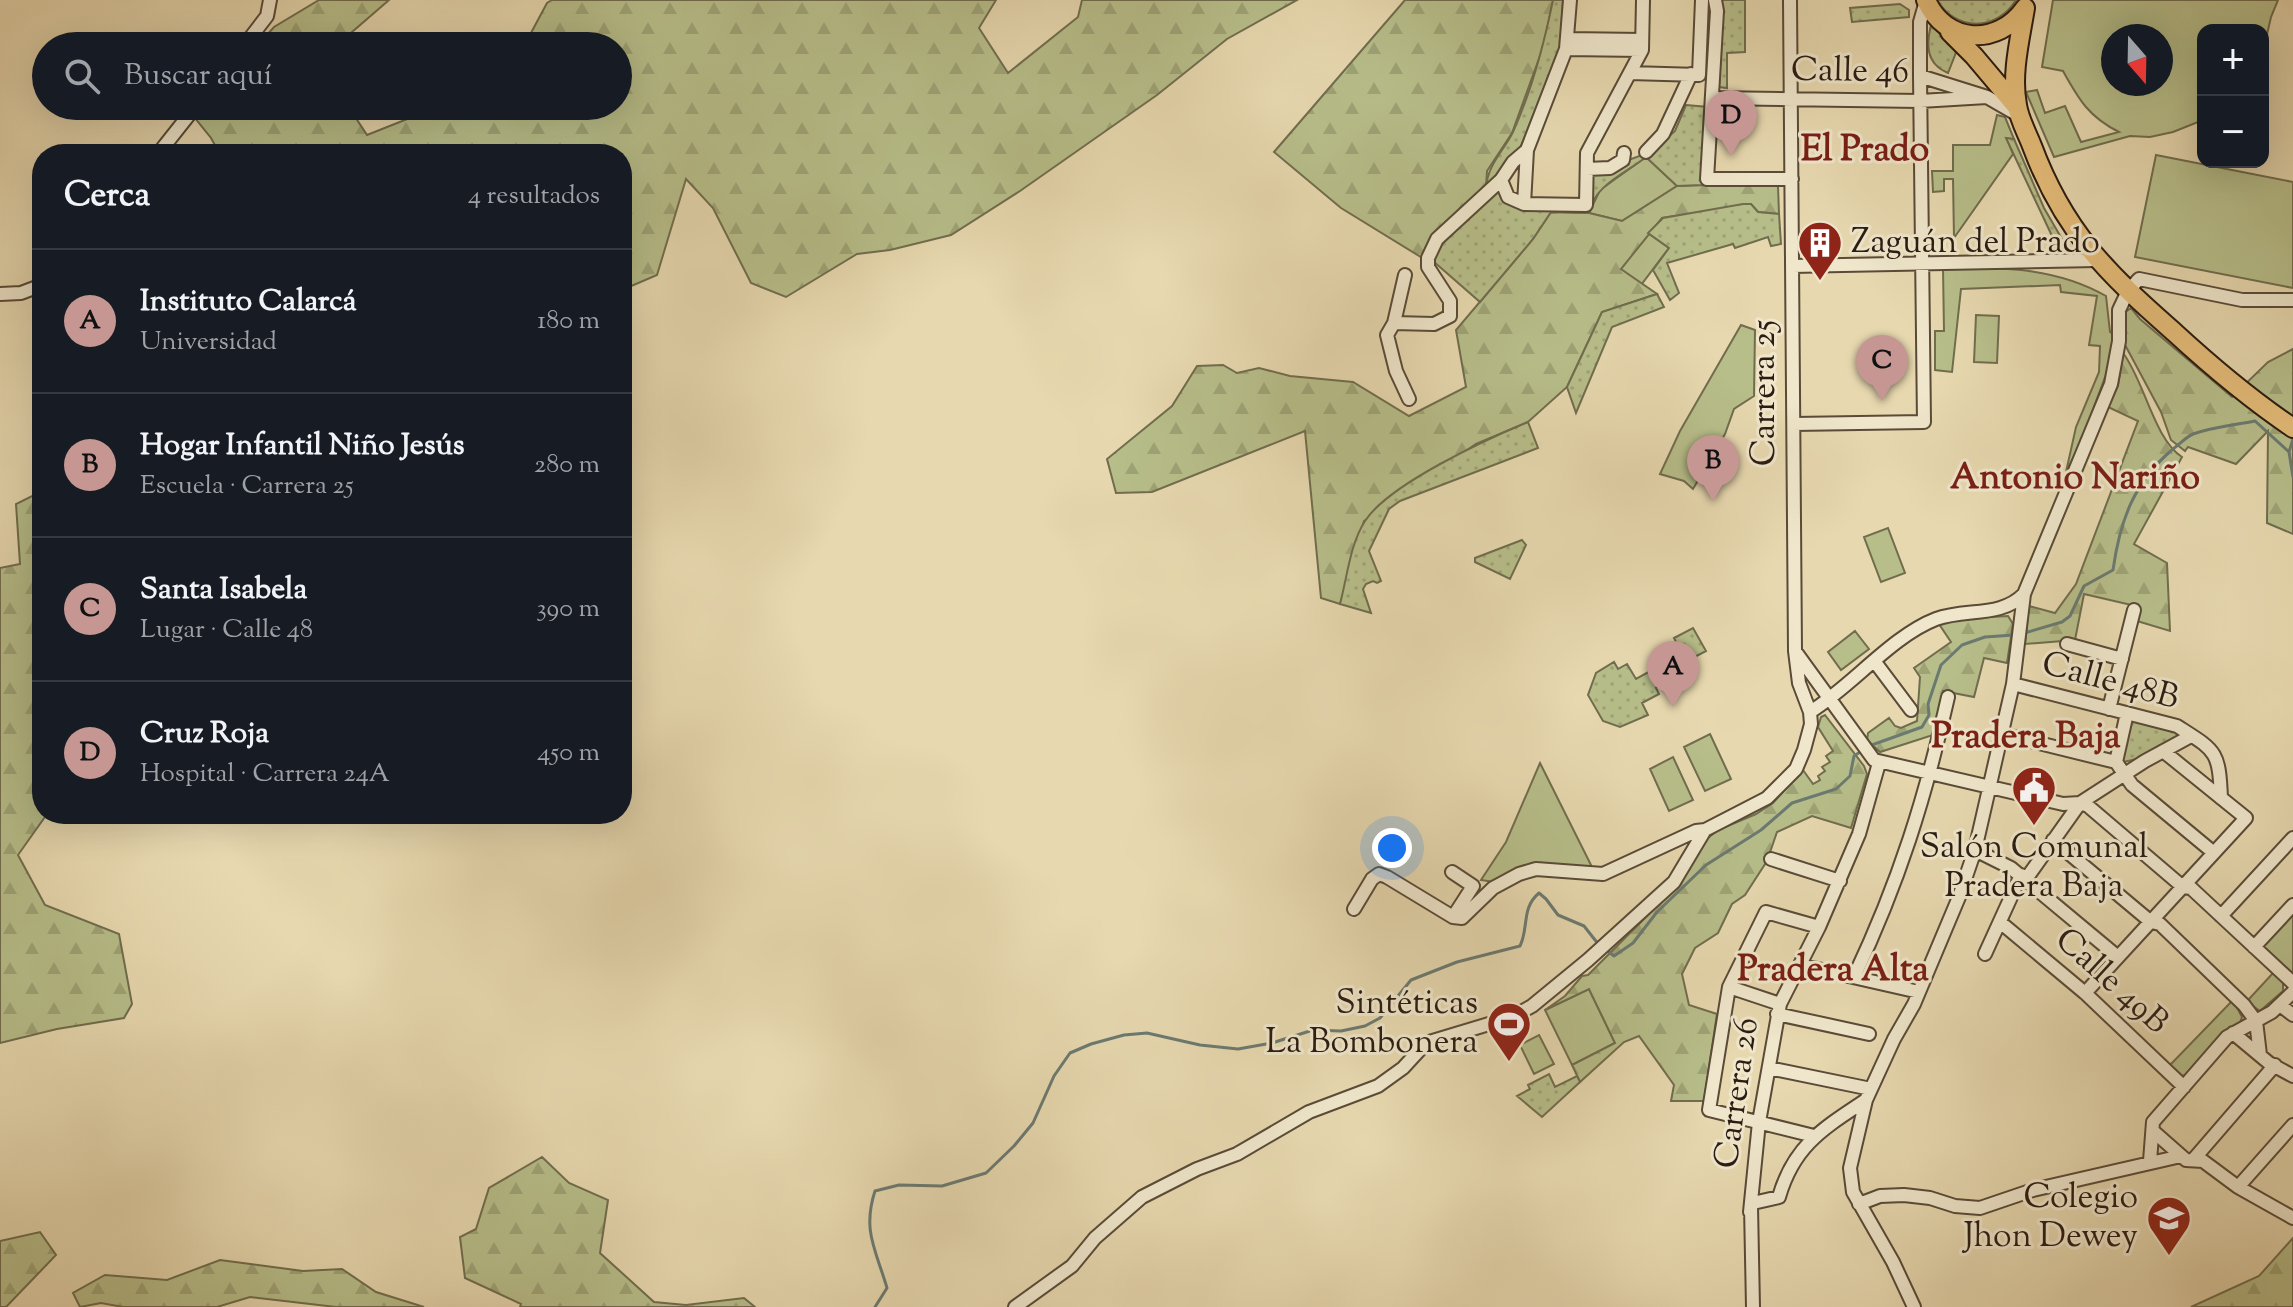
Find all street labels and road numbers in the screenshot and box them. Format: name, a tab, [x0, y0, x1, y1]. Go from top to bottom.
street label: Calle 46	[1791, 46, 1909, 98]
street label: Carrera 25	[1741, 320, 1790, 466]
street label: Calle 48B	[2036, 640, 2184, 724]
street label: Calle 49B	[2043, 917, 2179, 1047]
street label: Carrera 26	[1703, 1014, 1773, 1172]

